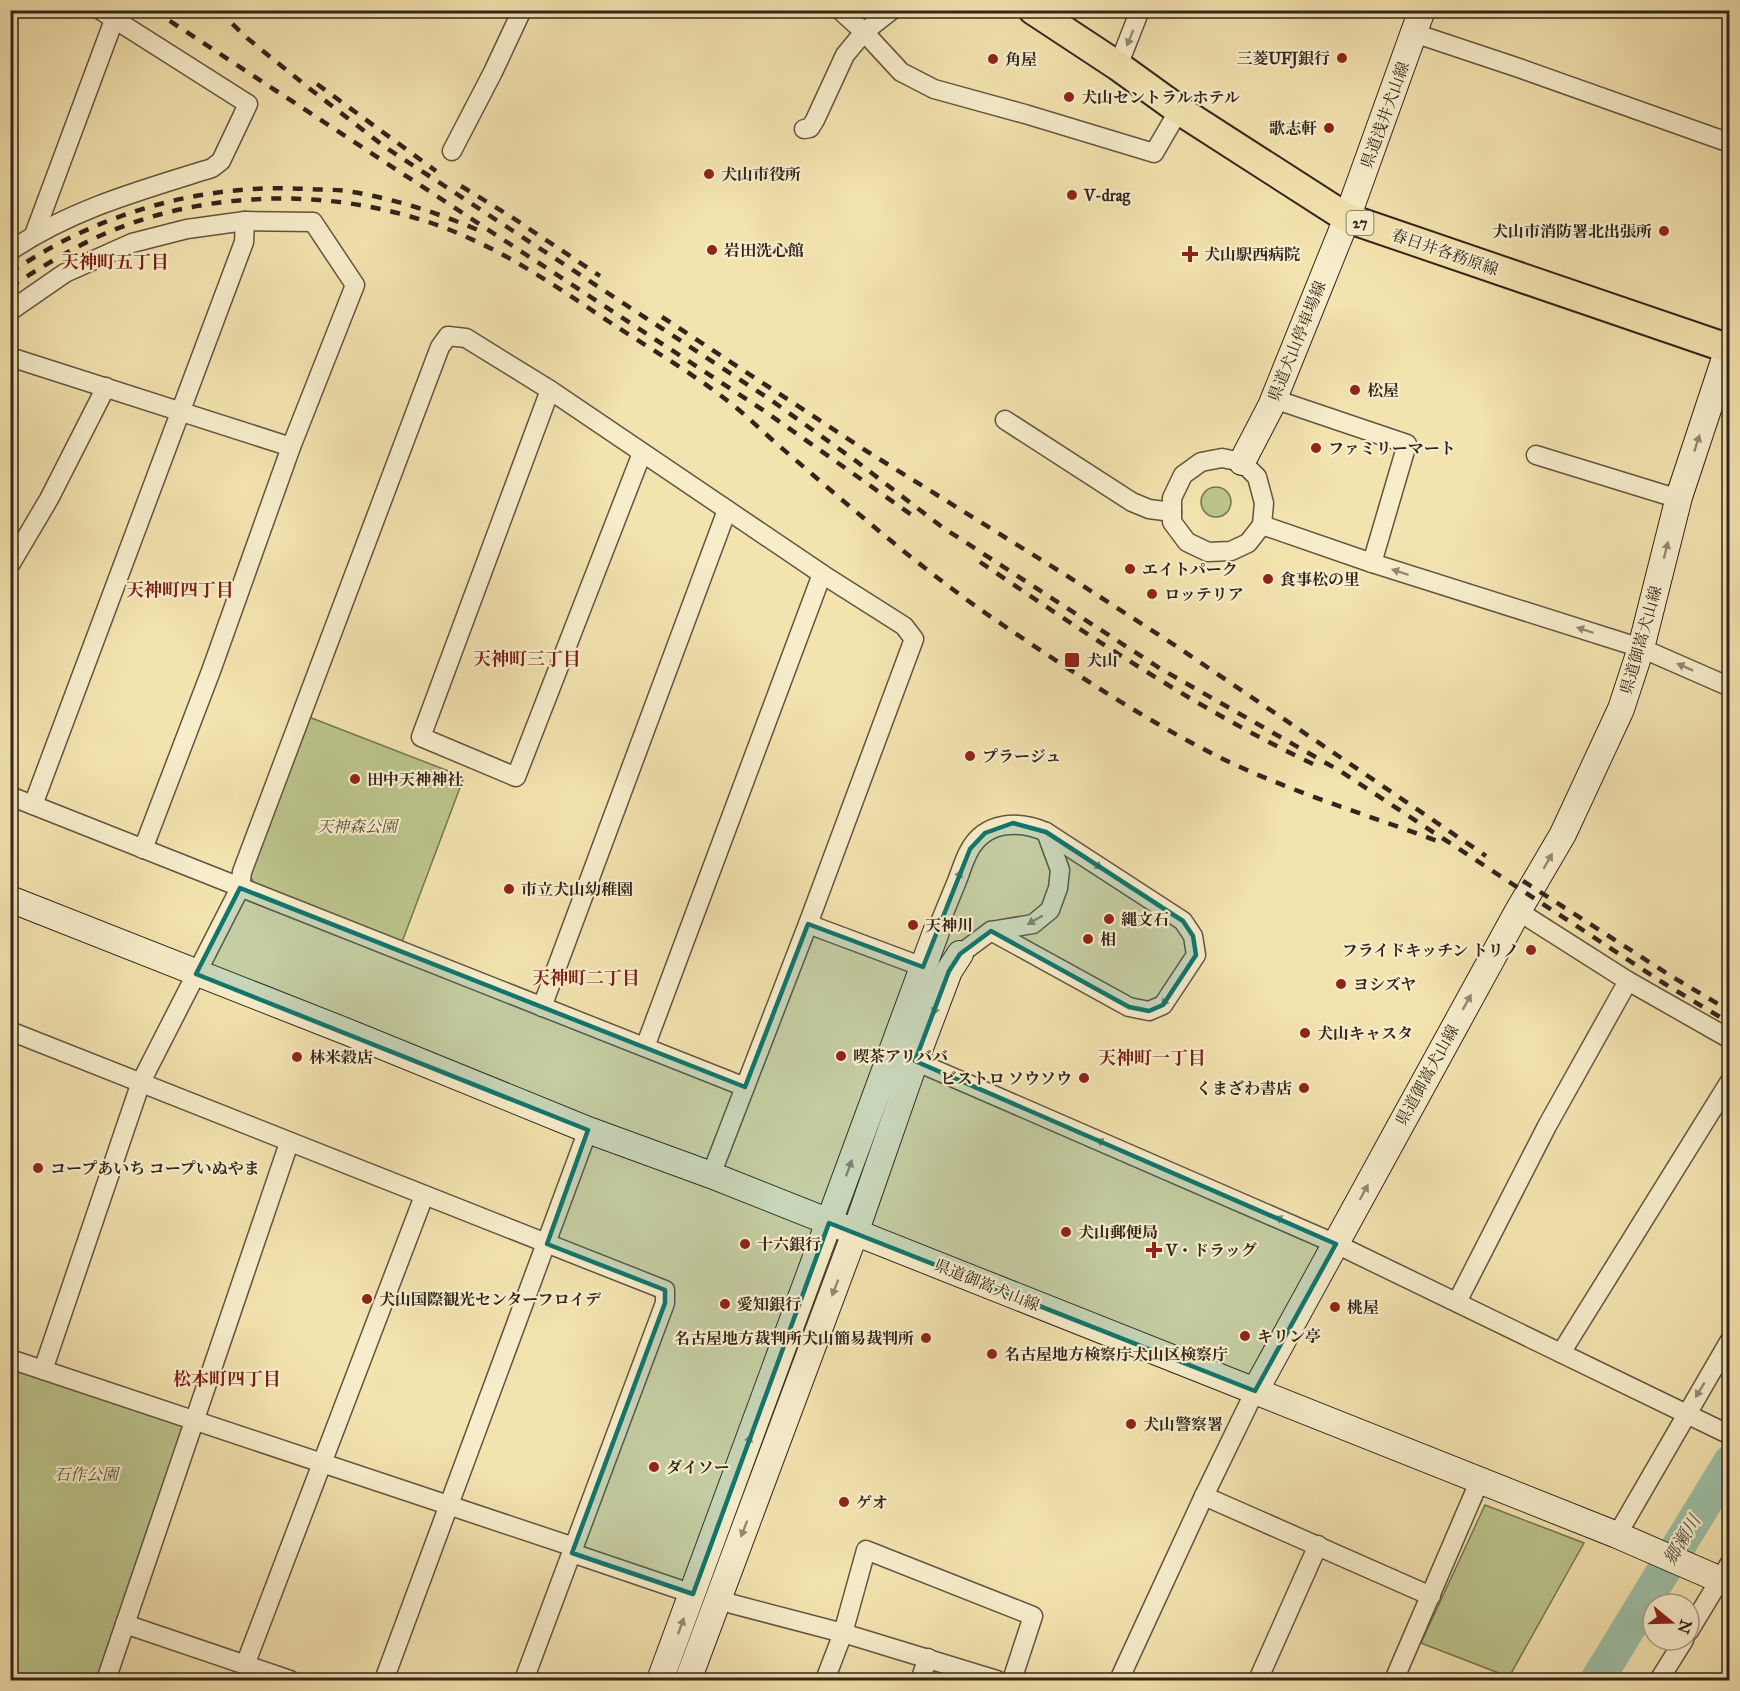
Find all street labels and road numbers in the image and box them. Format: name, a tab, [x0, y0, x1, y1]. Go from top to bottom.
street label: 県道浅井犬山線	[1357, 59, 1413, 171]
road number: 27	[1346, 211, 1374, 235]
street label: 春日井各務原線	[1389, 225, 1501, 279]
street label: 県道犬山停車場線	[1264, 278, 1330, 404]
street label: 県道御嵩犬山線	[1616, 584, 1666, 696]
street label: 県道御嵩犬山線	[1392, 1021, 1462, 1129]
street label: 県道御嵩犬山線	[932, 1255, 1042, 1315]

